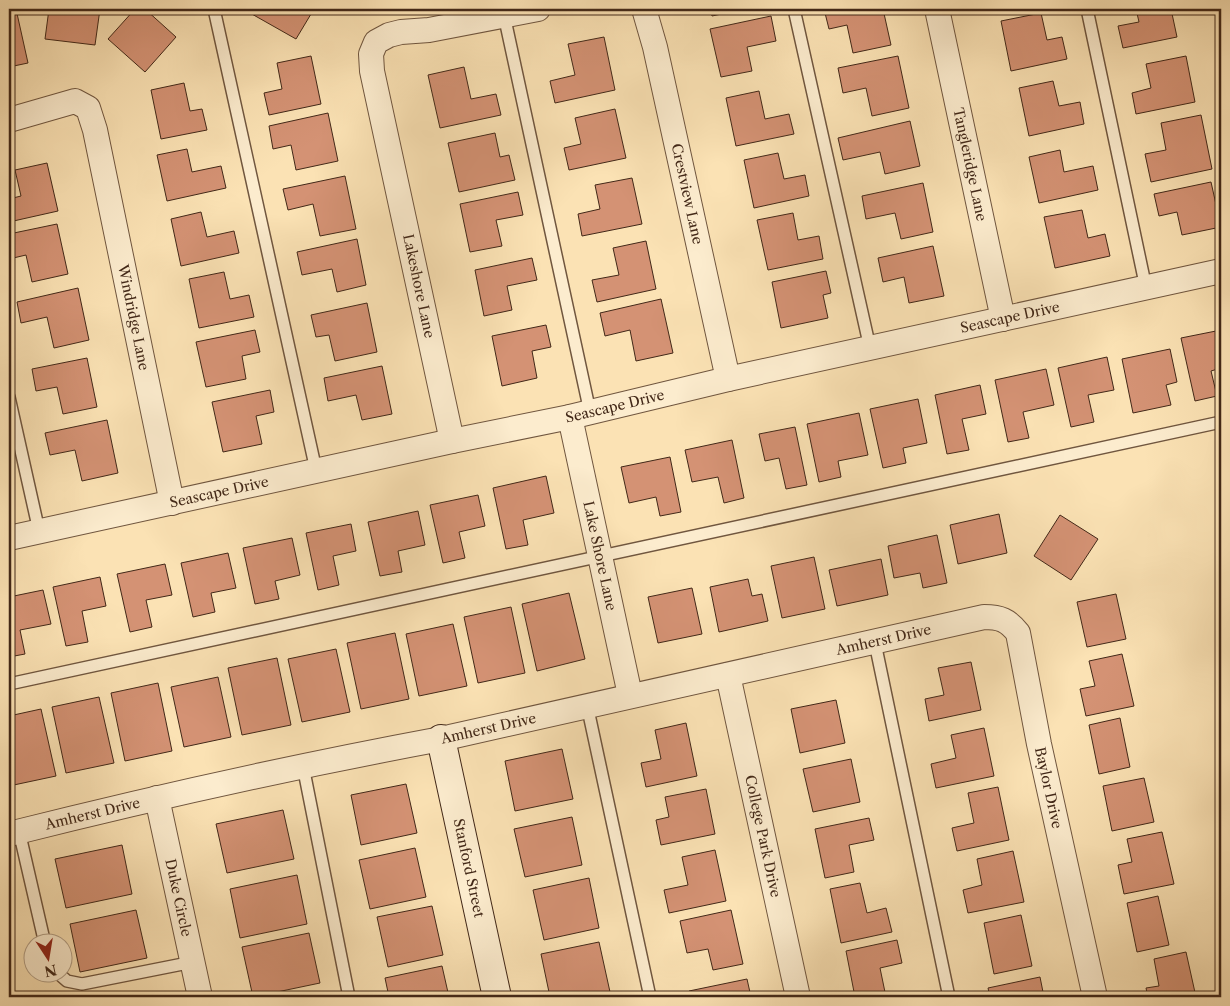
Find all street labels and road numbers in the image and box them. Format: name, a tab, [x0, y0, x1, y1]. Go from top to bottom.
street label: Tangleridge Lane	[949, 106, 991, 223]
street label: Crestview Lane	[667, 142, 707, 246]
street label: Lakeshore Lane	[399, 232, 439, 340]
street label: Windridge Lane	[114, 262, 153, 372]
street label: Seascape Drive	[959, 298, 1061, 337]
street label: Seascape Drive	[564, 386, 666, 427]
street label: Seascape Drive	[168, 472, 270, 512]
street label: Lake Shore Lane	[579, 499, 621, 613]
street label: Amherst Drive	[833, 620, 933, 659]
street label: Amherst Drive	[438, 709, 538, 748]
street label: Baylor Drive	[1031, 745, 1066, 830]
street label: College Park Drive	[741, 773, 785, 899]
street label: Amherst Drive	[42, 793, 142, 834]
street label: Stanford Street	[450, 817, 488, 919]
street label: Duke Circle	[161, 857, 196, 938]

